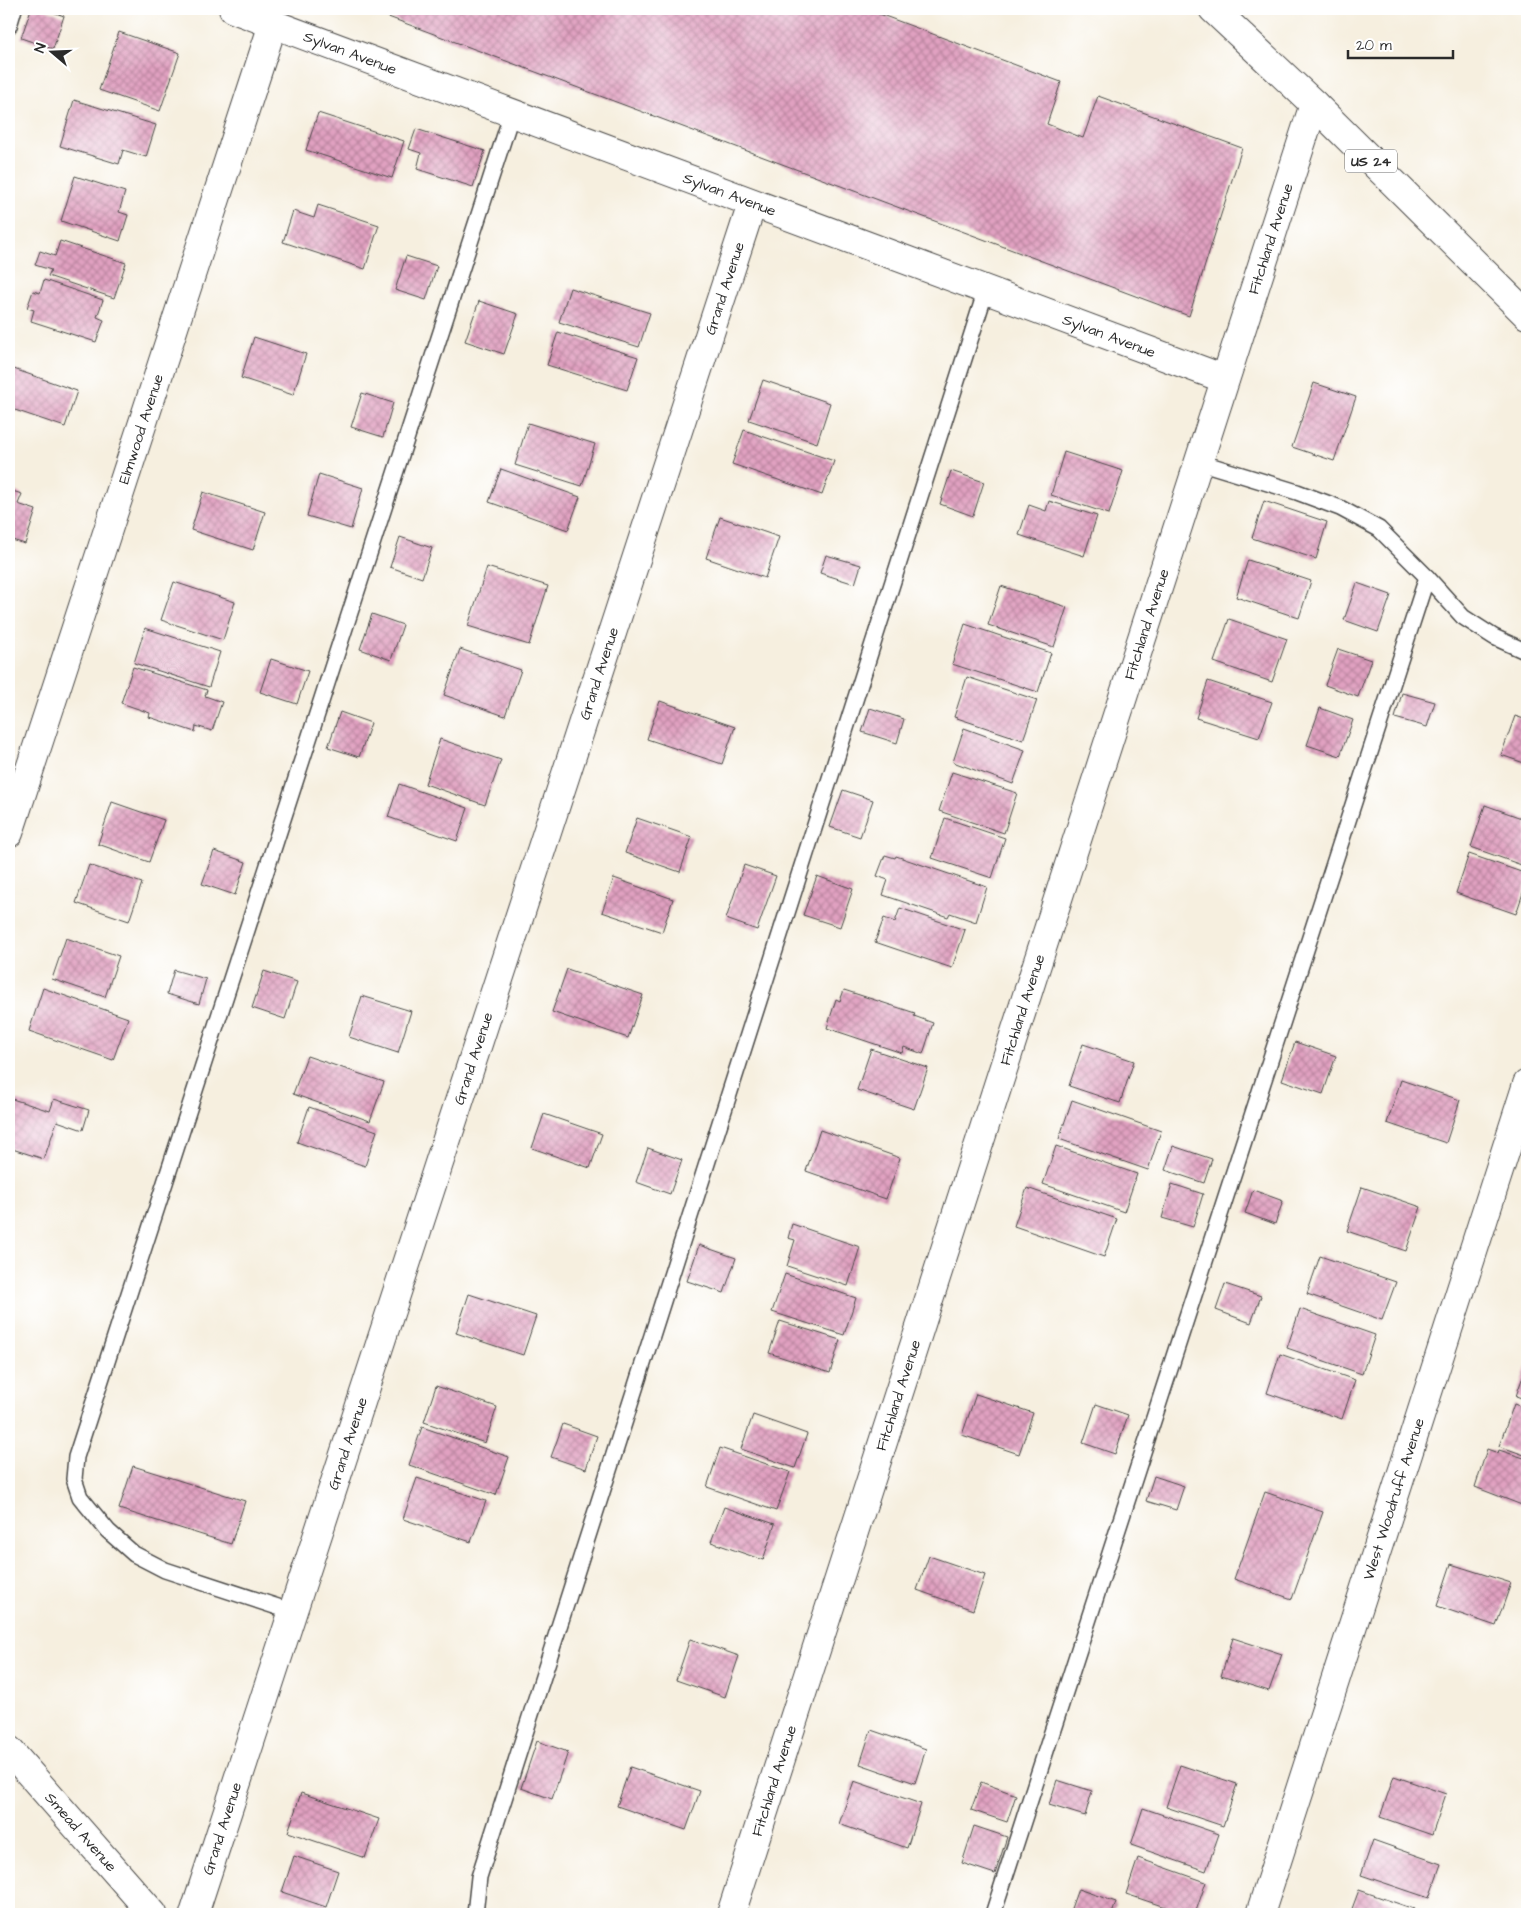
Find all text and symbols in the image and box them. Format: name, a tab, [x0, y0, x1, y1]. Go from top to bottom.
street label: Sylvan Avenue	[300, 26, 399, 80]
north arrow	[28, 28, 78, 78]
scale bar	[1348, 28, 1454, 60]
text: 20 m	[1356, 35, 1392, 56]
text: N	[30, 40, 52, 56]
road number: US 24	[1345, 150, 1397, 172]
street label: Sylvan Avenue	[680, 168, 779, 222]
street label: Fitchland Avenue	[1243, 181, 1299, 297]
street label: Grand Avenue	[700, 239, 750, 338]
street label: Sylvan Avenue	[1059, 309, 1158, 363]
street label: Elmwood Avenue	[114, 371, 169, 487]
street label: Fitchland Avenue	[1119, 566, 1175, 683]
street label: Grand Avenue	[574, 625, 624, 723]
street label: Fitchland Avenue	[995, 952, 1050, 1068]
street label: Grand Avenue	[449, 1010, 499, 1108]
street label: Fitchland Avenue	[871, 1337, 926, 1454]
street label: Grand Avenue	[323, 1395, 373, 1493]
street label: West Woodruff Avenue	[1358, 1415, 1430, 1583]
street label: Fitchland Avenue	[747, 1723, 802, 1839]
street label: Grand Avenue	[197, 1780, 247, 1878]
street label: Smead Avenue	[40, 1788, 121, 1877]

